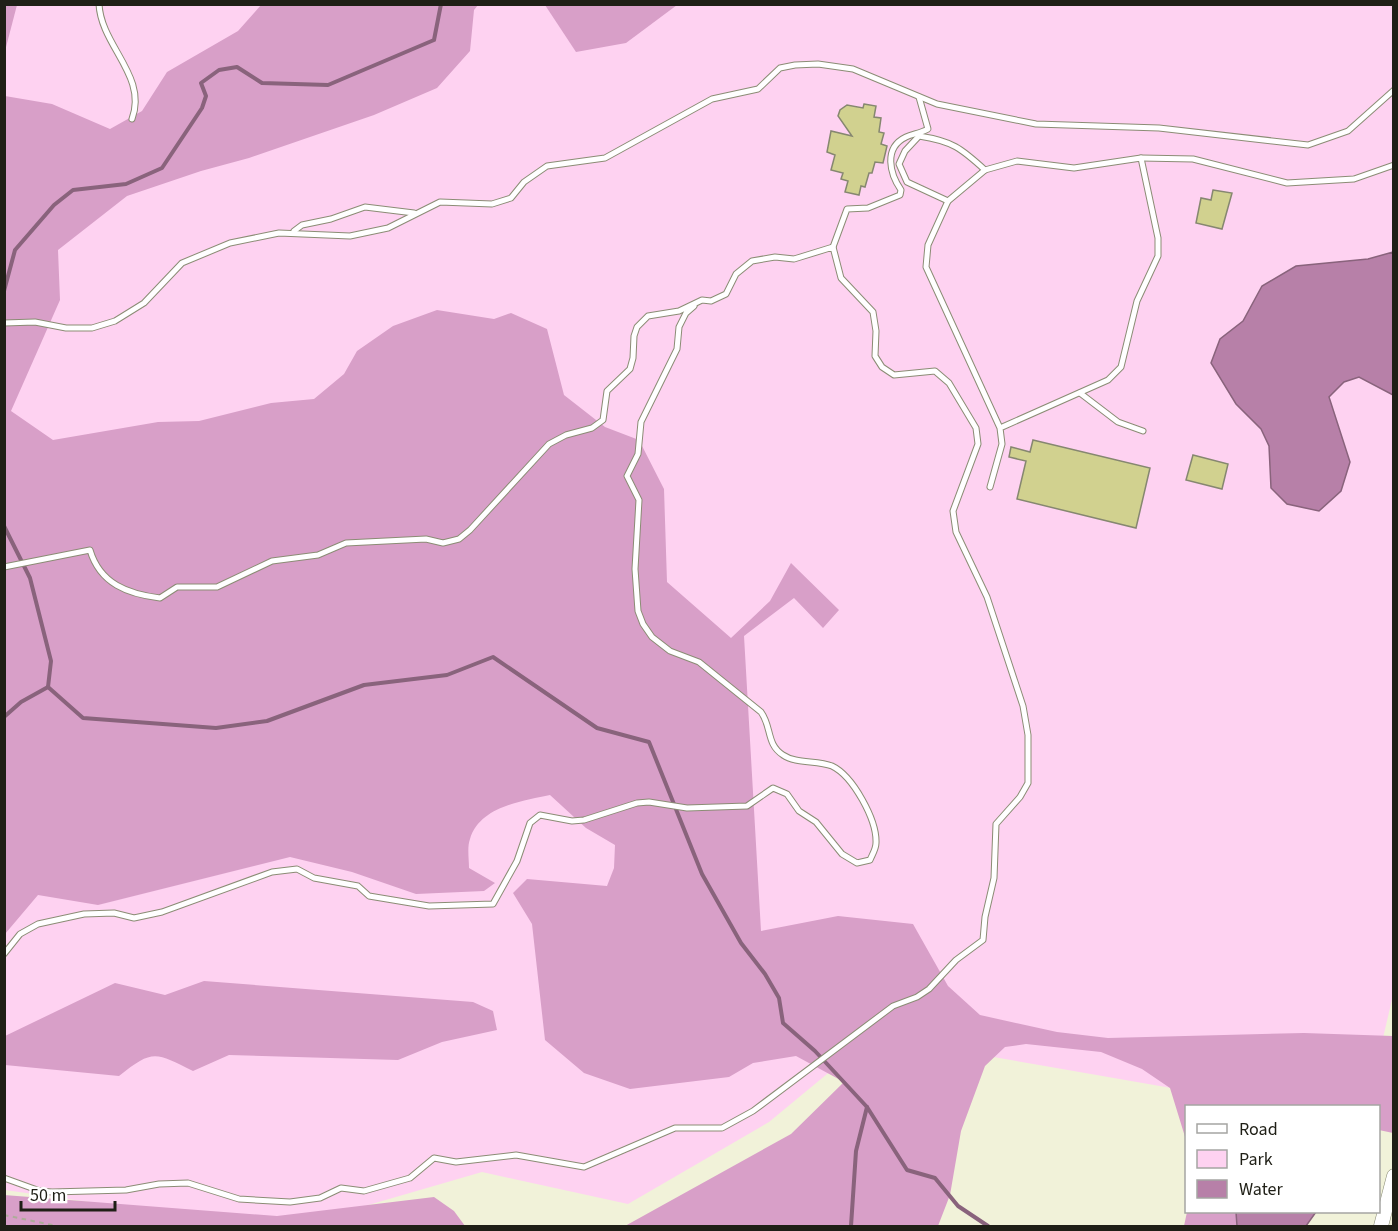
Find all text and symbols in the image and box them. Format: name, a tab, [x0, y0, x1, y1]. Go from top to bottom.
legend	[1185, 1105, 1380, 1213]
text: Road	[1239, 1117, 1278, 1142]
text: Park	[1239, 1147, 1273, 1172]
scale bar	[21, 1174, 116, 1212]
text: Water	[1239, 1177, 1283, 1202]
text: 50 m	[30, 1183, 66, 1208]

